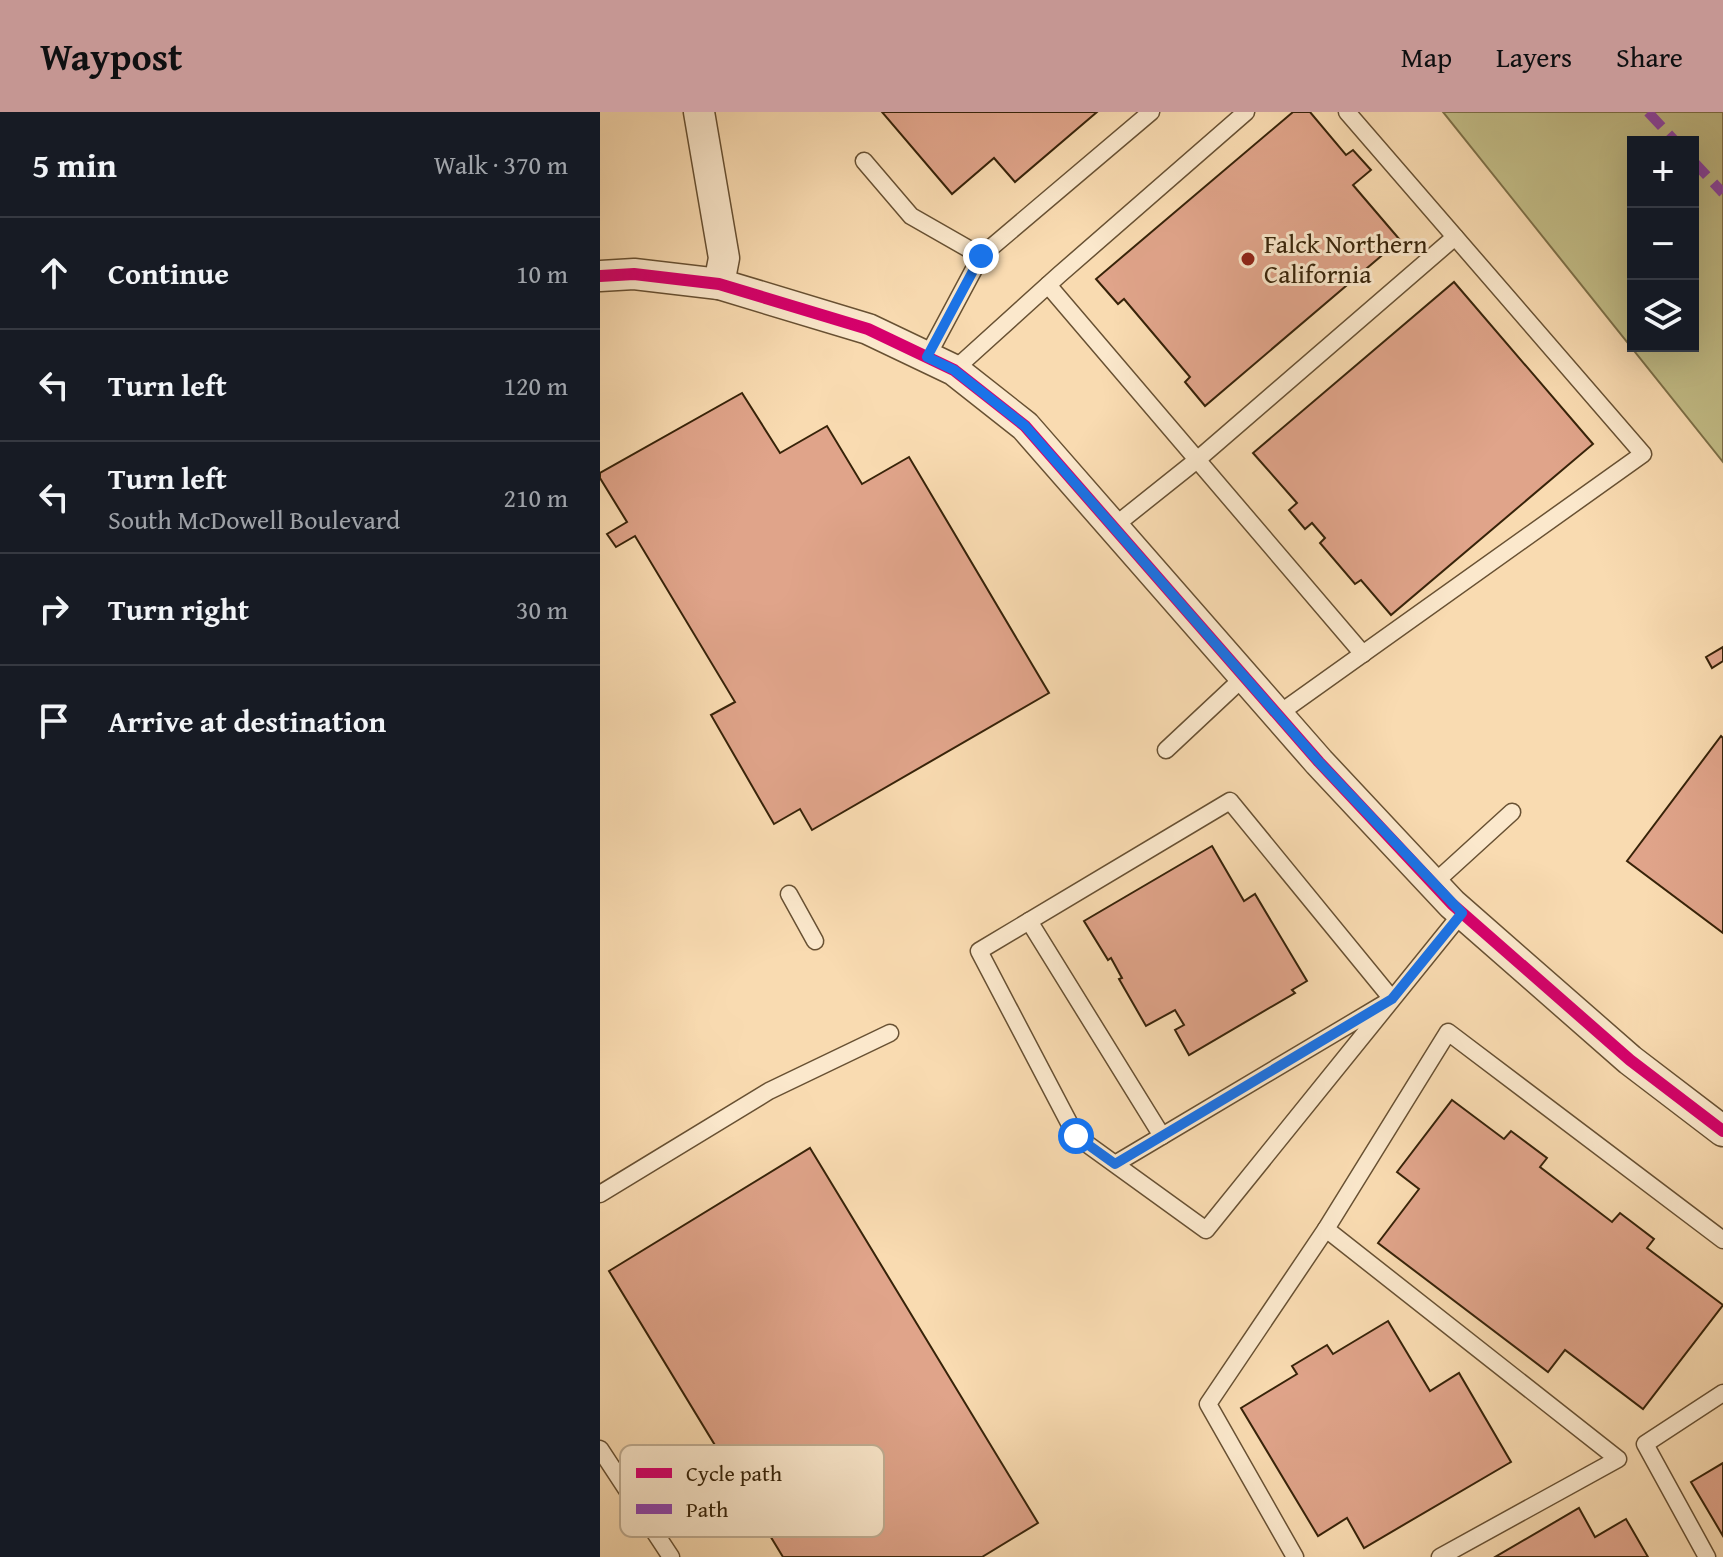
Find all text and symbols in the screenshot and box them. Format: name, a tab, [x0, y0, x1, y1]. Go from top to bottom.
text: Waypost	[40, 28, 182, 84]
text: Map	[1401, 36, 1452, 77]
text: Layers	[1496, 36, 1572, 77]
text: Share	[1616, 36, 1683, 77]
map controls	[1627, 136, 1699, 352]
button: +	[1627, 136, 1699, 208]
text: 5 min	[32, 140, 117, 189]
text: Walk · 370 m	[434, 145, 568, 184]
button: −	[1627, 208, 1699, 280]
place label: Falck Northern California	[1264, 224, 1428, 293]
route end	[963, 238, 999, 274]
marker: Falck Northern California	[1239, 250, 1257, 268]
icon: ahead	[32, 251, 76, 295]
text: Continue	[108, 251, 229, 295]
text: 10 m	[516, 254, 568, 293]
button: layers	[1627, 280, 1699, 352]
icon: left	[32, 363, 76, 407]
text: Turn left	[108, 363, 227, 407]
text: 120 m	[503, 366, 568, 405]
text: Turn left	[108, 456, 227, 500]
icon: left	[32, 475, 76, 519]
text: 210 m	[503, 478, 568, 517]
text: South McDowell Boulevard	[108, 500, 400, 539]
icon: right	[32, 587, 76, 631]
text: Turn right	[108, 587, 249, 631]
text: 30 m	[516, 590, 568, 629]
icon: arrive	[32, 699, 76, 743]
text: Arrive at destination	[108, 699, 386, 743]
route start	[1058, 1118, 1094, 1154]
legend	[620, 1445, 884, 1537]
text: Cycle path	[686, 1457, 783, 1489]
text: Path	[686, 1493, 729, 1525]

